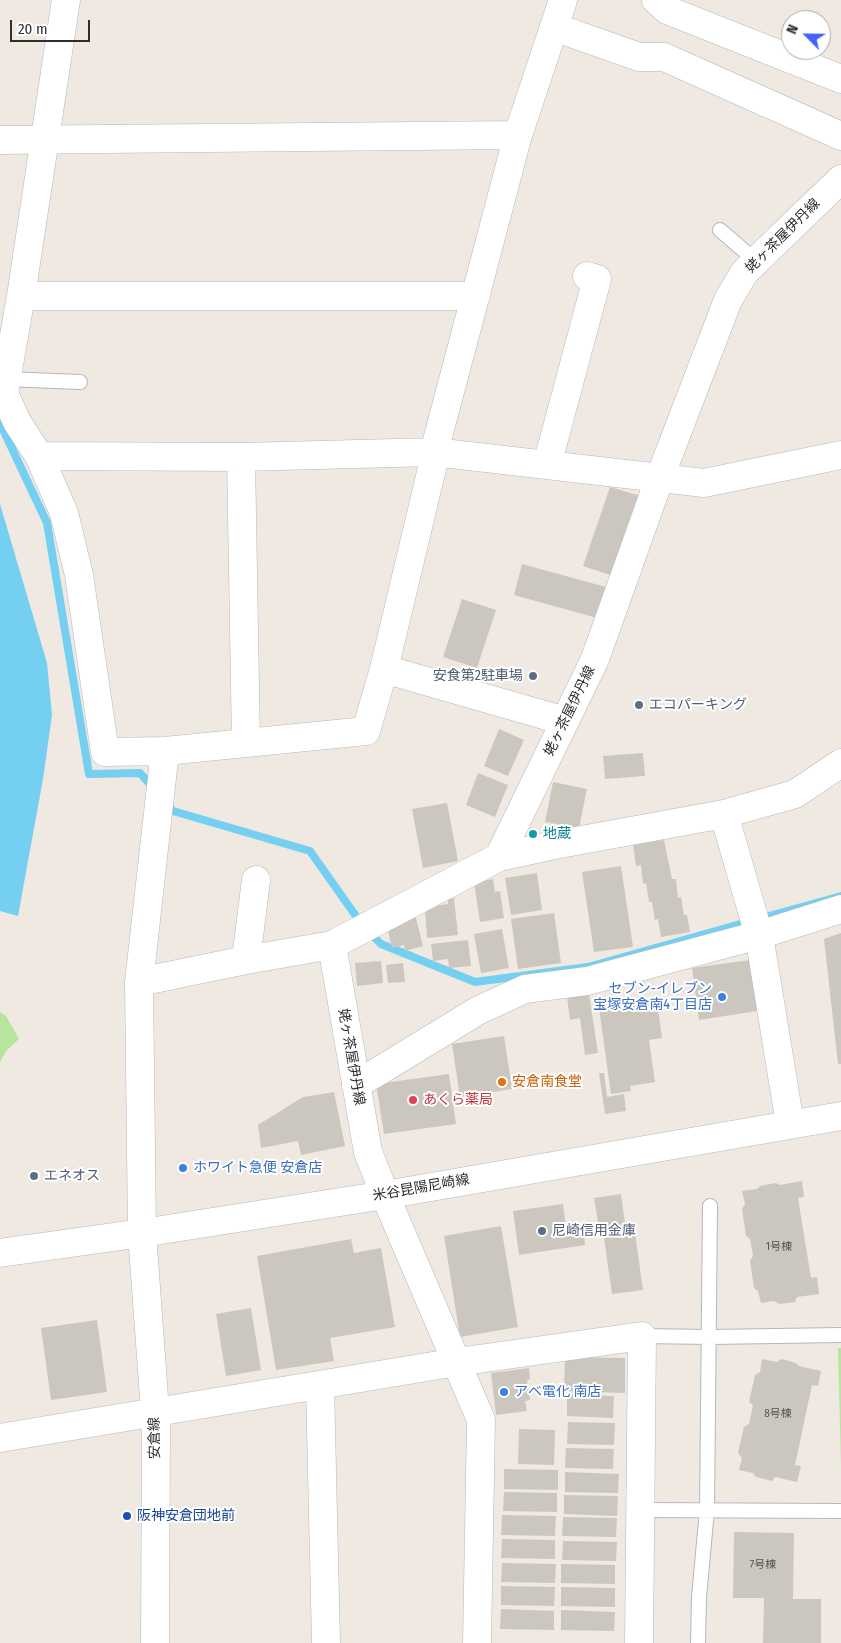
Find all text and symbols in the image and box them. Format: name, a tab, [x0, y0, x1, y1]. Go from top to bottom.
scale bar	[12, 10, 92, 42]
north arrow	[781, 10, 831, 60]
text: 20 m	[18, 20, 48, 38]
text: N	[783, 22, 802, 37]
street label: 姥ヶ茶屋伊丹線	[742, 195, 824, 277]
street label: 姥ヶ茶屋伊丹線	[541, 663, 599, 759]
place label: 安食第2駐車場	[433, 668, 523, 684]
marker: 安食第2駐車場	[527, 670, 539, 682]
place label: エコパーキング	[649, 697, 747, 713]
marker: エコパーキング	[633, 699, 645, 711]
place label: 地蔵	[543, 826, 571, 842]
marker: 地蔵	[527, 828, 539, 840]
place label: セブン-イレブン 宝塚安倉南4丁目店	[593, 981, 712, 1014]
marker: セブン-イレブン 宝塚安倉南4丁目店	[716, 991, 728, 1003]
street label: 姥ヶ茶屋伊丹線	[334, 1007, 368, 1107]
place label: 安倉南食堂	[512, 1074, 582, 1090]
marker: 安倉南食堂	[496, 1076, 508, 1088]
place label: あくら薬局	[423, 1092, 493, 1108]
marker: あくら薬局	[407, 1094, 419, 1106]
place label: ホワイト急便 安倉店	[193, 1160, 322, 1176]
marker: ホワイト急便 安倉店	[177, 1162, 189, 1174]
place label: エネオス	[44, 1168, 100, 1184]
marker: エネオス	[28, 1170, 40, 1182]
street label: 米谷昆陽尼崎線	[371, 1171, 471, 1205]
place label: 尼崎信用金庫	[552, 1223, 636, 1239]
marker: 尼崎信用金庫	[536, 1225, 548, 1237]
house number: 1号棟	[766, 1240, 792, 1254]
place label: アベ電化 南店	[514, 1384, 601, 1400]
marker: アベ電化 南店	[498, 1386, 510, 1398]
house number: 8号棟	[764, 1407, 792, 1421]
street label: 安倉線	[146, 1417, 164, 1459]
place label: 阪神安倉団地前	[137, 1508, 235, 1524]
marker: 阪神安倉団地前	[121, 1510, 133, 1522]
house number: 7号棟	[750, 1558, 776, 1572]

